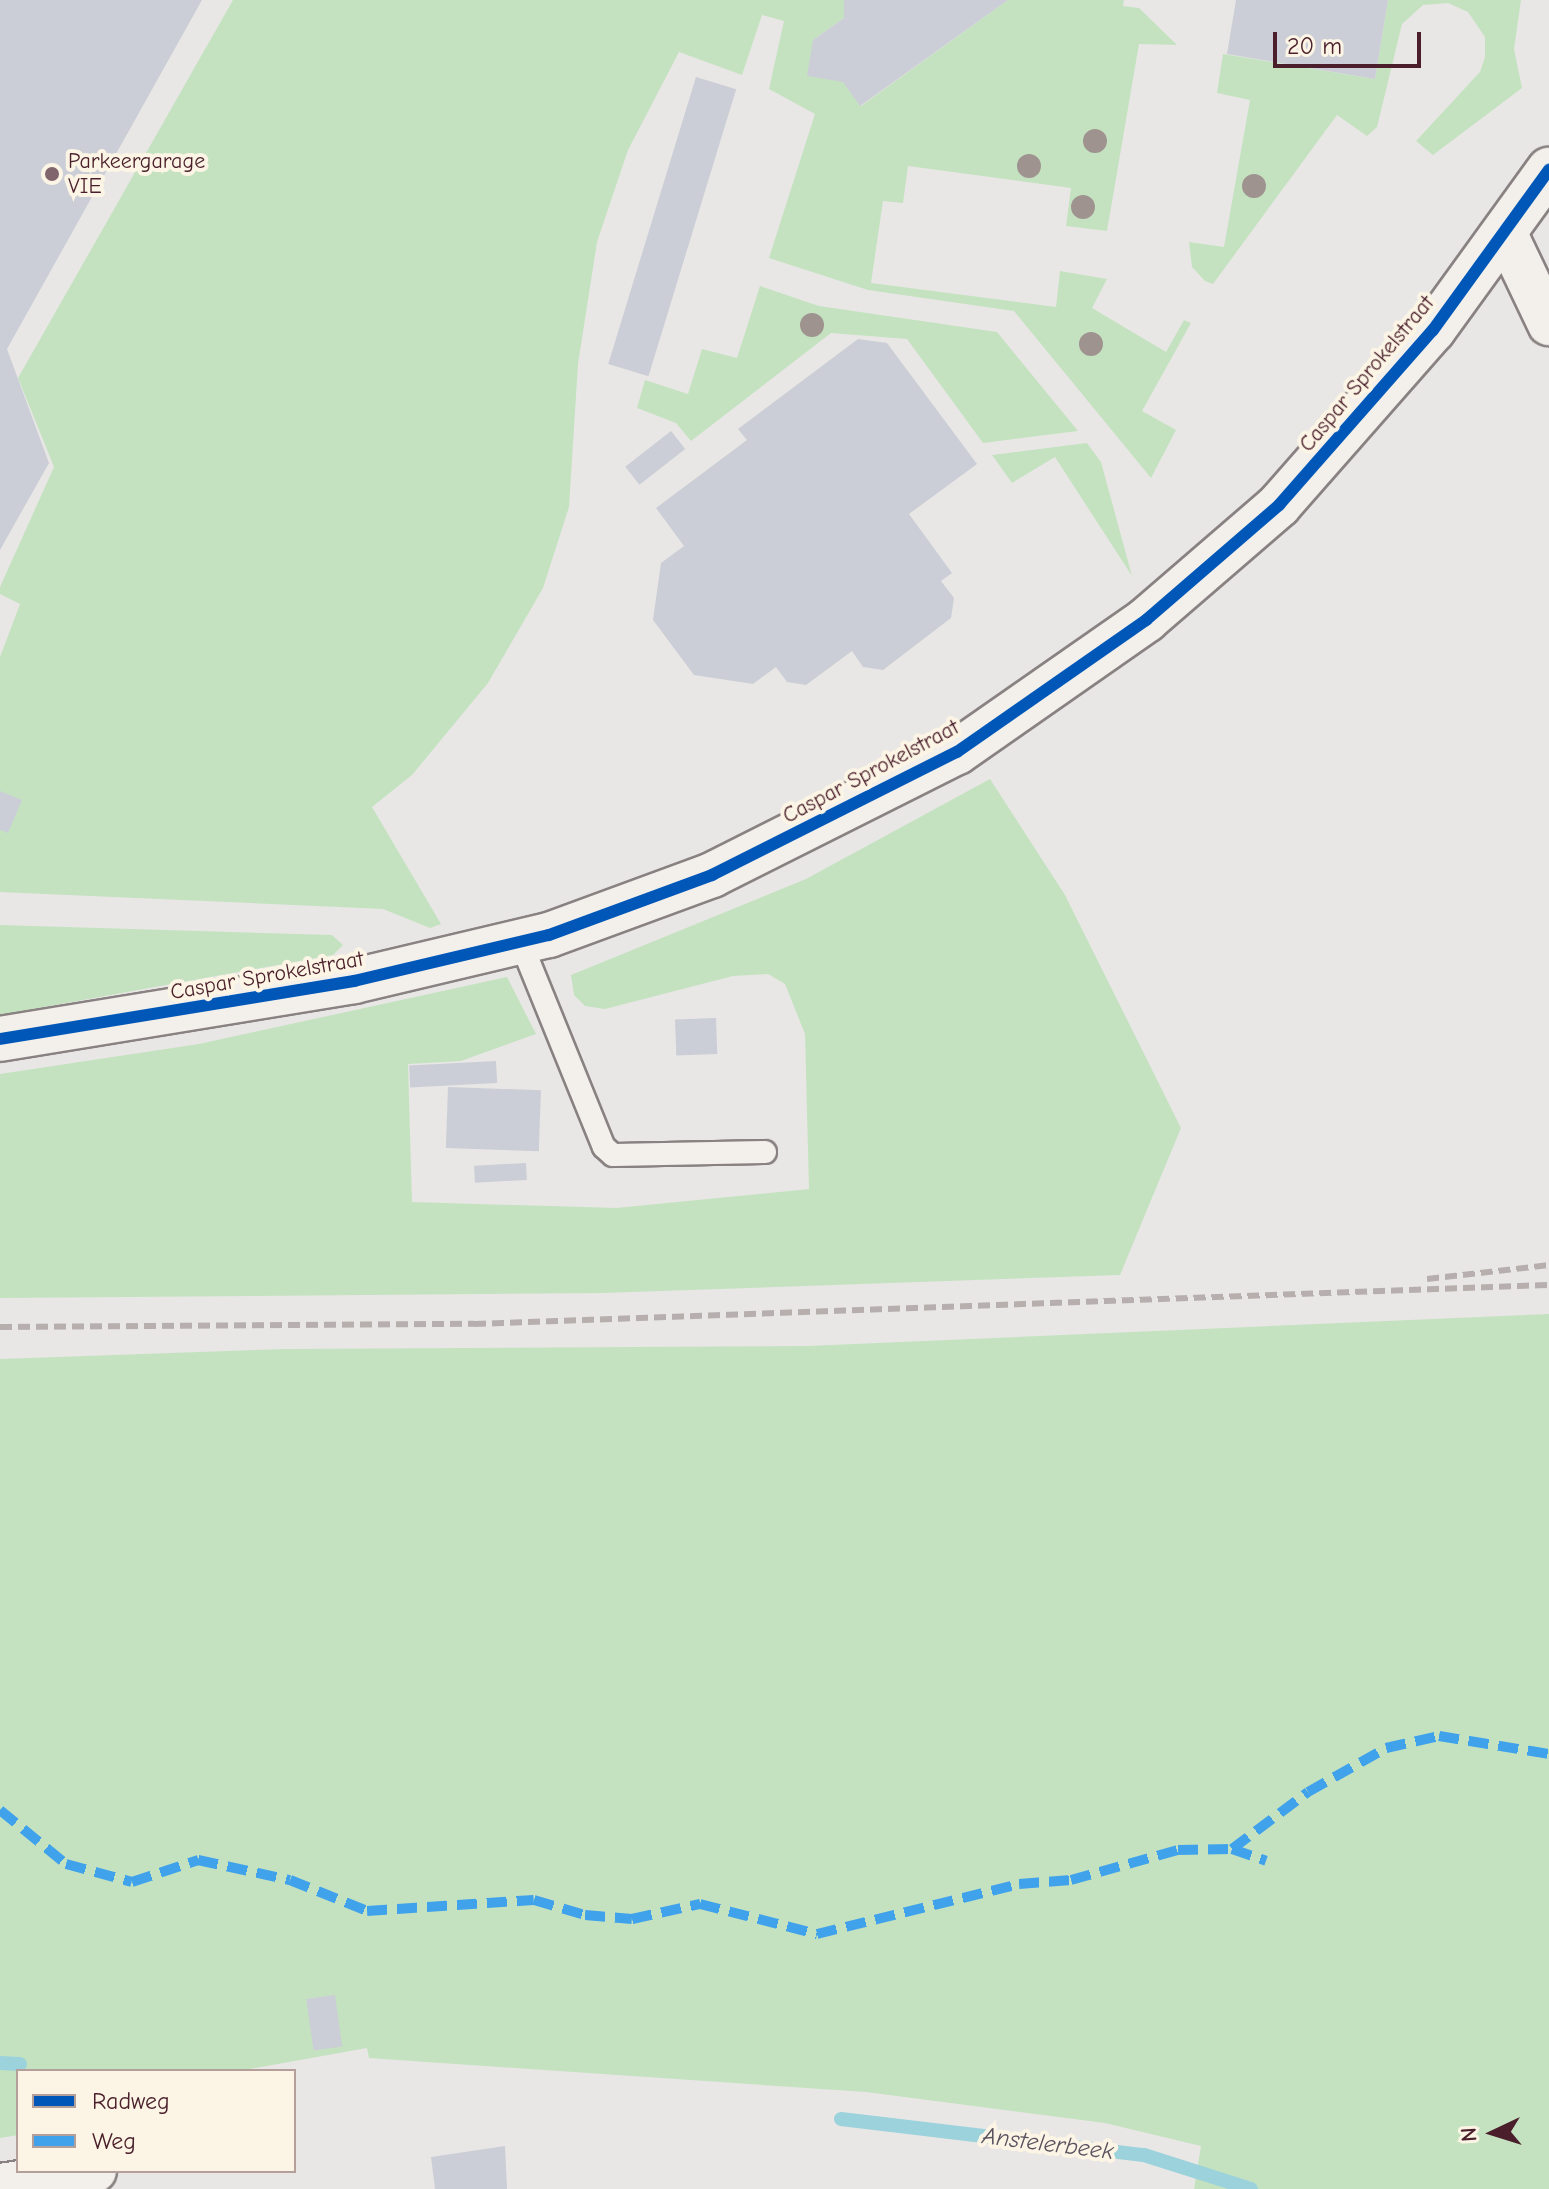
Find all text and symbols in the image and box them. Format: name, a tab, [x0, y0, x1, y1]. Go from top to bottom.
scale bar	[1277, 16, 1425, 66]
text: 20 m	[1287, 32, 1342, 60]
place label: Parkeergarage VIE	[68, 148, 205, 200]
marker: Parkeergarage VIE	[43, 165, 61, 183]
street label: Caspar Sprokelstraat	[1294, 291, 1440, 457]
street label: Caspar Sprokelstraat	[778, 714, 964, 830]
street label: Caspar Sprokelstraat	[168, 946, 366, 1006]
legend	[16, 2069, 296, 2173]
text: Radweg	[92, 2087, 170, 2115]
north arrow	[1453, 2093, 1533, 2173]
water label: Anstelerbeek	[981, 2122, 1115, 2166]
text: Weg	[92, 2127, 136, 2155]
text: N	[1456, 2127, 1483, 2143]

